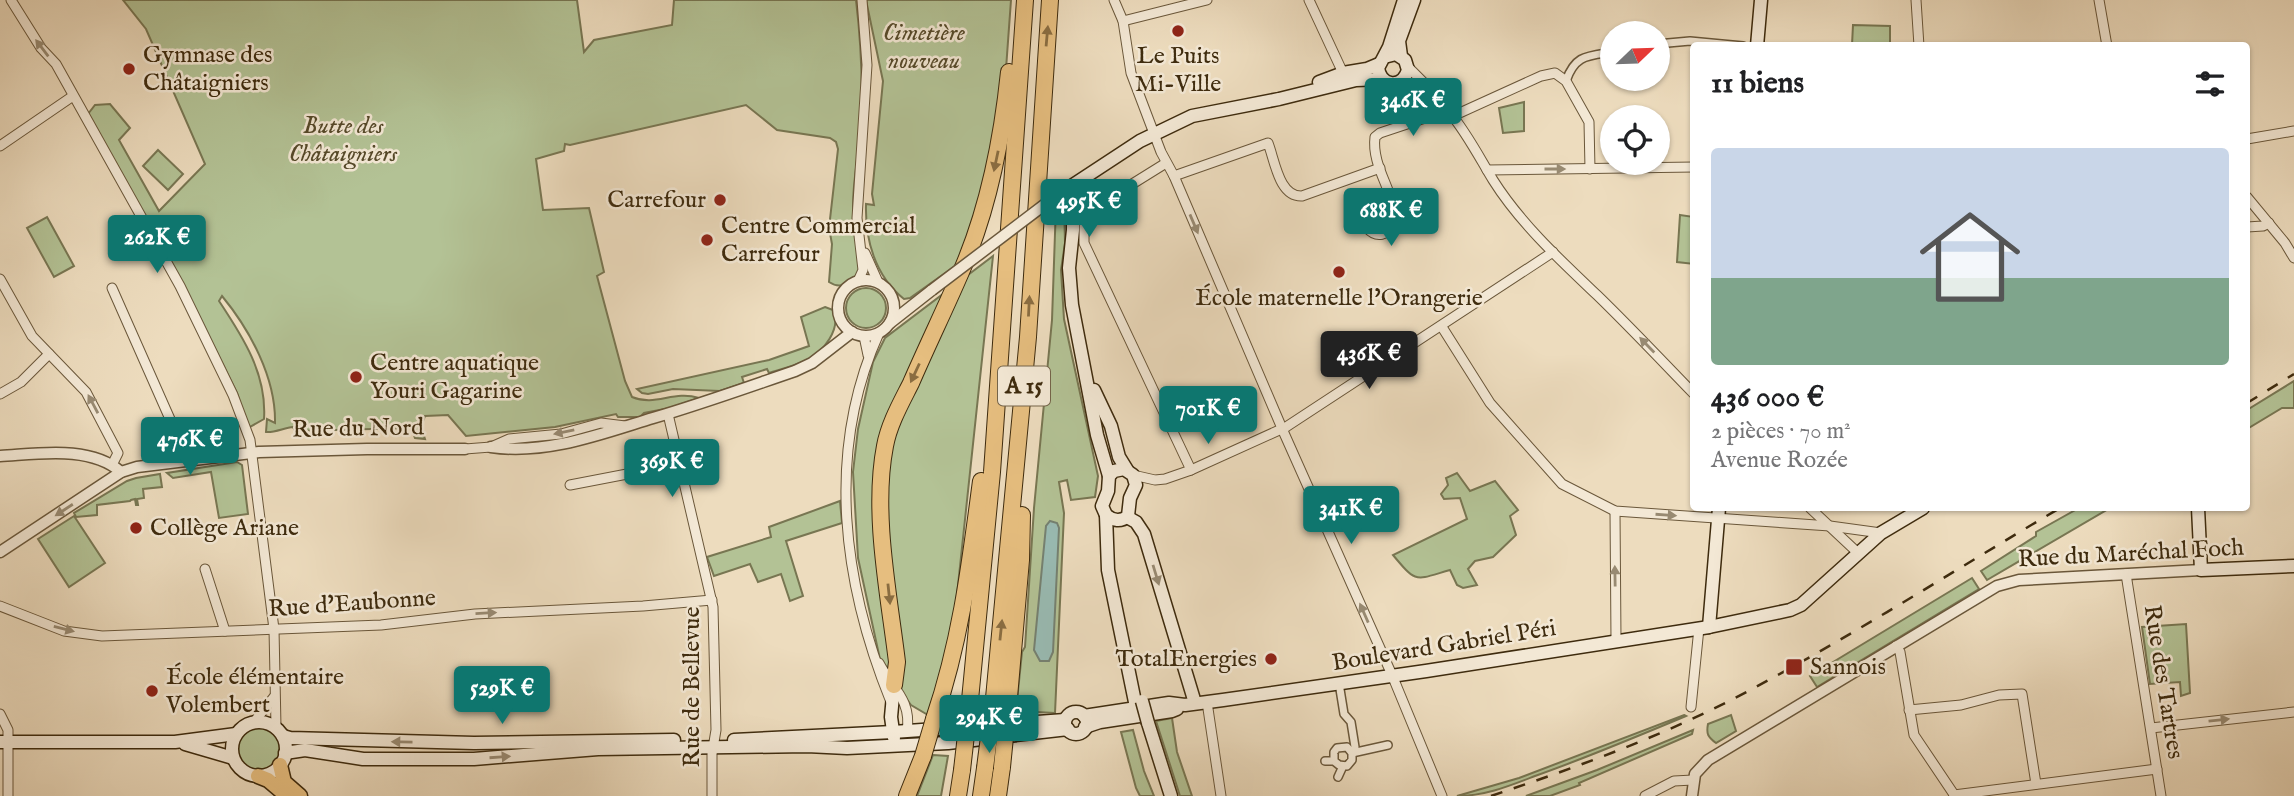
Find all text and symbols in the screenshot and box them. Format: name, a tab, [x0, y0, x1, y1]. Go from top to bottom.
park label: Cimetière nouveau	[883, 18, 965, 77]
north arrow	[1600, 21, 1670, 91]
map controls	[1600, 21, 1670, 175]
marker: Le Puits Mi-Ville	[1170, 23, 1186, 39]
one-way arrow	[1042, 25, 1053, 47]
one-way arrow	[35, 39, 50, 57]
place label: Gymnase des Châtaigniers	[143, 40, 273, 99]
place label: Le Puits Mi-Ville	[1135, 41, 1221, 100]
marker: Gymnase des Châtaigniers	[121, 61, 137, 77]
text: 11 biens	[1711, 65, 1804, 103]
icon: filters	[2191, 65, 2229, 103]
pin: 346K €	[1356, 78, 1470, 138]
text: 346K €	[1381, 86, 1445, 115]
button: locate	[1600, 105, 1670, 175]
park label: Butte des Châtaigniers	[289, 111, 398, 170]
one-way arrow	[990, 150, 1001, 172]
one-way arrow	[1545, 163, 1567, 175]
pin: 495K €	[1032, 180, 1146, 239]
place label: Carrefour	[607, 185, 706, 216]
text: 495K €	[1057, 187, 1121, 216]
pin: 688K €	[1334, 188, 1448, 248]
marker: Carrefour	[712, 192, 728, 208]
icon: home	[1907, 194, 2033, 320]
text: 688K €	[1360, 196, 1422, 225]
place label: Centre Commercial Carrefour	[721, 211, 916, 270]
one-way arrow	[1189, 214, 1200, 235]
pin: 262K €	[100, 216, 214, 275]
text: 262K €	[124, 223, 190, 252]
marker: Centre Commercial Carrefour	[699, 232, 715, 248]
marker: École maternelle l'Orangerie	[1331, 264, 1347, 280]
place label: École maternelle l'Orangerie	[1195, 283, 1483, 314]
one-way arrow	[1024, 295, 1035, 317]
pin: 436K €	[1312, 332, 1426, 391]
one-way arrow	[1639, 337, 1655, 354]
text: 436K €	[1337, 339, 1401, 368]
place label: Centre aquatique Youri Gagarine	[370, 348, 539, 407]
one-way arrow	[909, 363, 921, 383]
road number: A 15	[998, 366, 1050, 406]
marker: Centre aquatique Youri Gagarine	[348, 369, 364, 385]
text: 436 000 €	[1711, 379, 1824, 417]
pin: 701K €	[1151, 386, 1265, 446]
text: 701K €	[1175, 394, 1241, 423]
one-way arrow	[87, 395, 99, 414]
street label: Rue du Nord	[292, 412, 424, 446]
text: 2 pièces · 70 m²	[1711, 417, 1851, 446]
pin: 476K €	[133, 418, 247, 477]
text: 476K €	[157, 425, 223, 454]
one-way arrow	[553, 427, 575, 438]
pin: 369K €	[615, 440, 729, 499]
text: Avenue Rozée	[1711, 446, 1848, 475]
text: 369K €	[640, 447, 704, 476]
pin: 341K €	[1294, 486, 1408, 546]
text: 341K €	[1319, 494, 1383, 523]
one-way arrow	[55, 503, 73, 517]
one-way arrow	[1656, 510, 1678, 521]
place label: Collège Ariane	[150, 513, 299, 544]
marker: Collège Ariane	[128, 520, 144, 536]
street label: Rue du Maréchal Foch	[2017, 533, 2245, 575]
one-way arrow	[1609, 564, 1621, 586]
one-way arrow	[1152, 565, 1162, 586]
street label: Rue d'Eaubonne	[267, 583, 437, 625]
one-way arrow	[883, 583, 894, 605]
one-way arrow	[1358, 603, 1370, 623]
street label: Rue des Tartres	[2136, 603, 2190, 761]
street label: Rue de Bellevue	[677, 607, 708, 767]
one-way arrow	[475, 608, 497, 619]
street label: Boulevard Gabriel Péri	[1330, 613, 1558, 679]
one-way arrow	[996, 619, 1007, 641]
one-way arrow	[53, 624, 75, 635]
place label: TotalEnergies	[1116, 644, 1257, 675]
marker: TotalEnergies	[1263, 651, 1279, 667]
place label: Sannois	[1810, 652, 1886, 683]
marker: Sannois	[1784, 657, 1804, 677]
place label: École élémentaire Volembert	[165, 662, 344, 721]
pin: 529K €	[445, 666, 559, 726]
text: 529K €	[470, 674, 534, 703]
marker: École élémentaire Volembert	[144, 683, 160, 699]
pin: 294K €	[932, 696, 1046, 755]
text: 294K €	[955, 703, 1023, 732]
one-way arrow	[2208, 715, 2230, 726]
one-way arrow	[391, 736, 413, 748]
one-way arrow	[489, 751, 511, 762]

